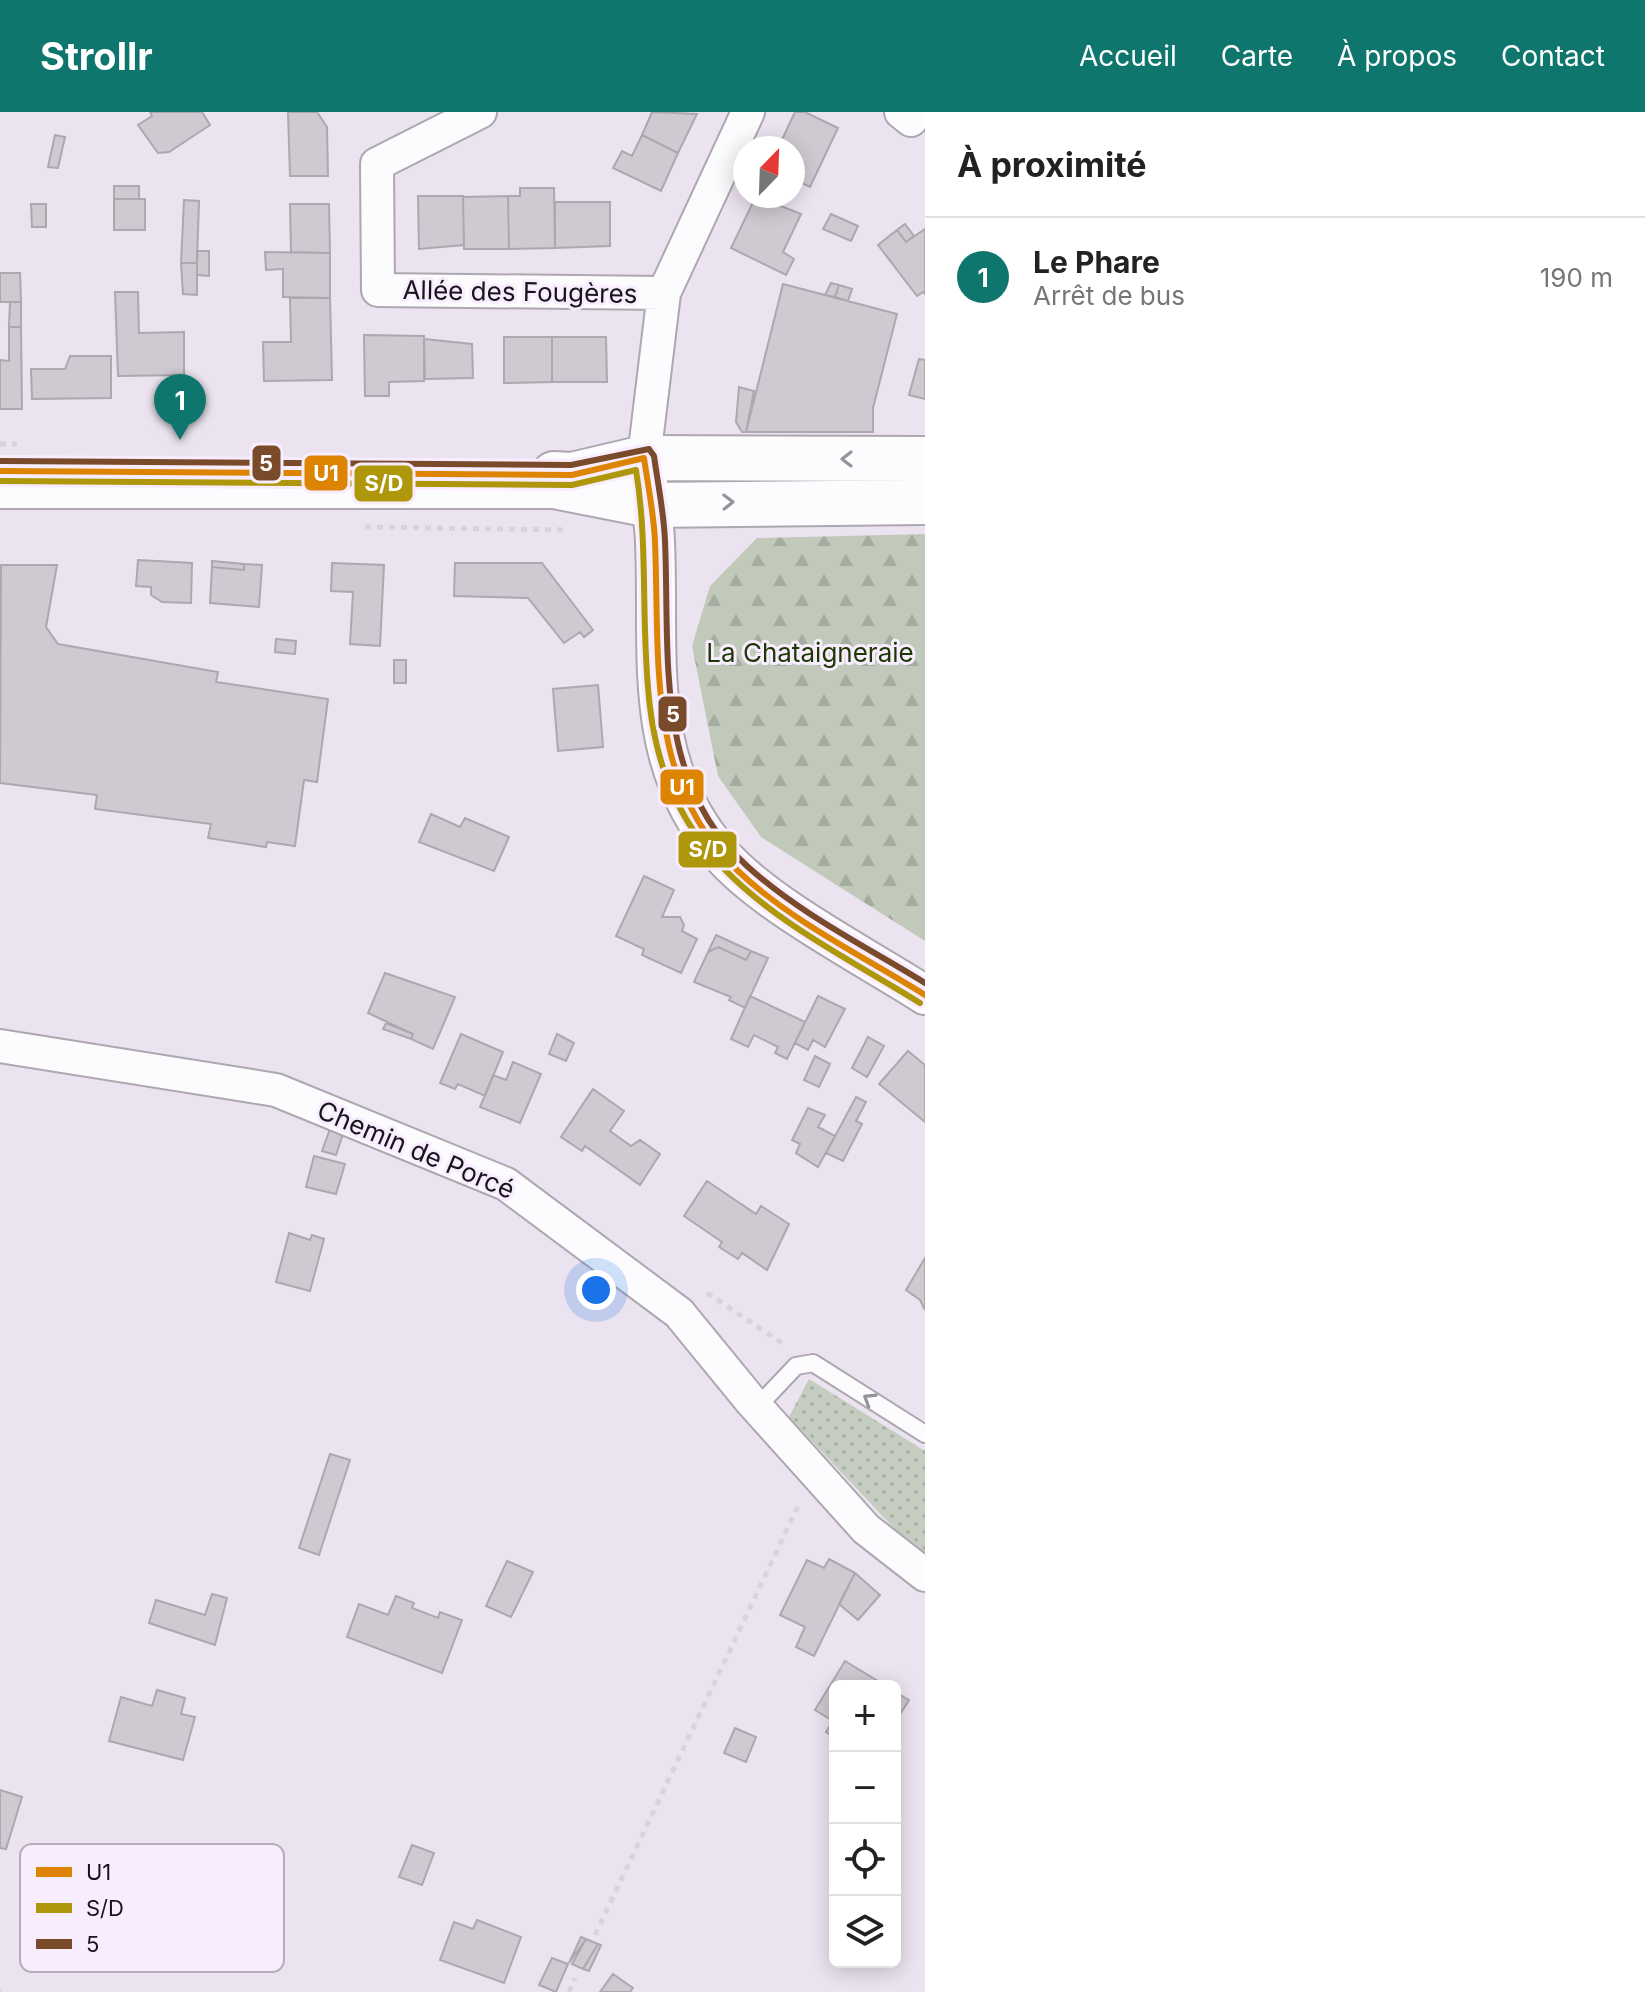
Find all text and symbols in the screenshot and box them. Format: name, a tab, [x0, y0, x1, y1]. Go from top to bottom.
text: Strollr	[40, 33, 153, 79]
text: Accueil	[1079, 39, 1177, 73]
text: Carte	[1221, 39, 1293, 73]
text: À propos	[1337, 39, 1457, 73]
text: Contact	[1501, 39, 1605, 73]
north arrow	[733, 136, 805, 208]
text: À proximité	[957, 144, 1147, 185]
text: Le Phare	[1033, 244, 1160, 280]
text: 1	[977, 262, 989, 293]
text: 190 m	[1540, 262, 1613, 293]
street label: Allée des Fougères	[402, 274, 638, 309]
text: Arrêt de bus	[1033, 280, 1185, 311]
pin: 1	[154, 374, 206, 440]
line badge: 5	[251, 444, 282, 482]
text: 5	[259, 450, 273, 476]
one-way arrow	[840, 450, 853, 468]
line badge: U1	[303, 454, 349, 492]
text: U1	[313, 460, 339, 486]
line badge: S/D	[353, 464, 414, 503]
text: S/D	[365, 470, 403, 496]
one-way arrow	[722, 494, 735, 511]
park label: La Chataigneraie	[706, 637, 914, 668]
line badge: 5	[657, 695, 688, 733]
text: 5	[666, 701, 680, 727]
line badge: U1	[659, 768, 705, 806]
text: U1	[669, 774, 695, 800]
line badge: S/D	[677, 830, 738, 869]
text: S/D	[689, 836, 727, 862]
street label: Chemin de Porcé	[313, 1094, 519, 1205]
your location	[576, 1270, 616, 1310]
one-way arrow	[863, 1393, 878, 1408]
map controls	[829, 1680, 901, 1968]
button: +	[829, 1680, 901, 1752]
button: −	[829, 1752, 901, 1824]
button: locate	[829, 1824, 901, 1896]
legend	[20, 1844, 284, 1972]
text: U1	[86, 1859, 111, 1885]
text: S/D	[86, 1895, 124, 1921]
button: layers	[829, 1896, 901, 1968]
text: 5	[86, 1931, 99, 1957]

